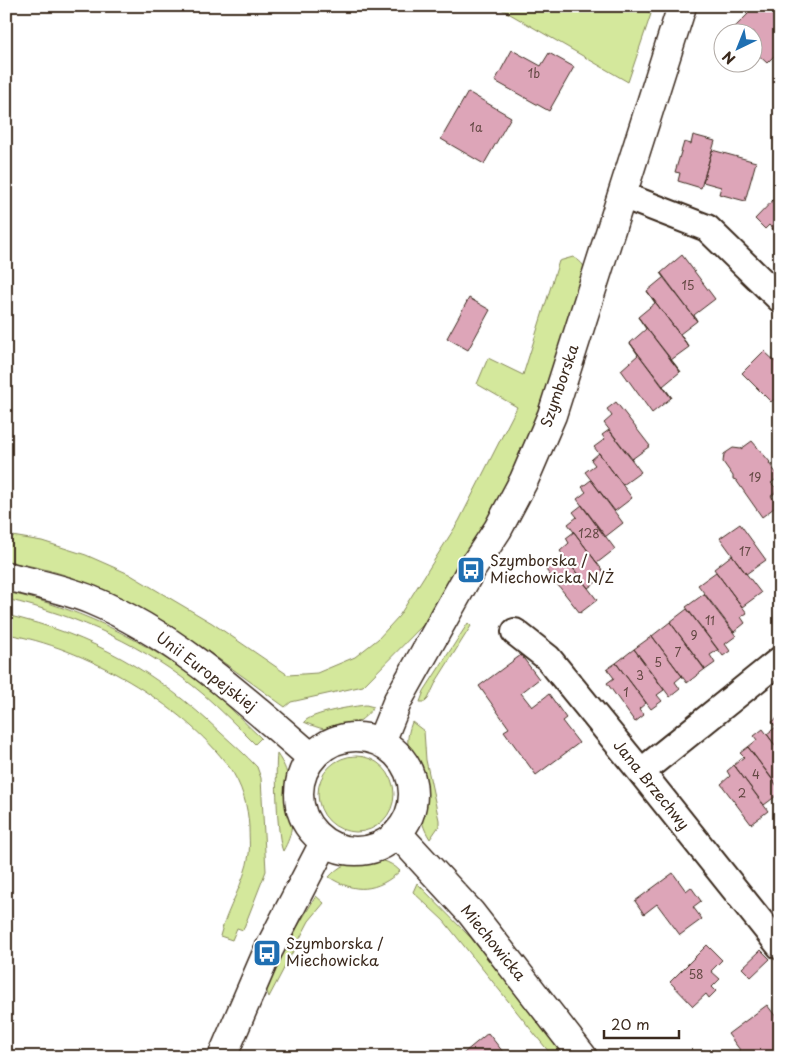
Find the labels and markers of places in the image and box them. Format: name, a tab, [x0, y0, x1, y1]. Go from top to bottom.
place label: Szymborska / Miechowicka N/Ż	[490, 548, 615, 588]
bus stop icon: Szymborska / Miechowicka N/Ż	[456, 555, 486, 585]
place label: Szymborska / Miechowicka	[286, 931, 384, 971]
bus stop icon: Szymborska / Miechowicka	[252, 938, 282, 968]

